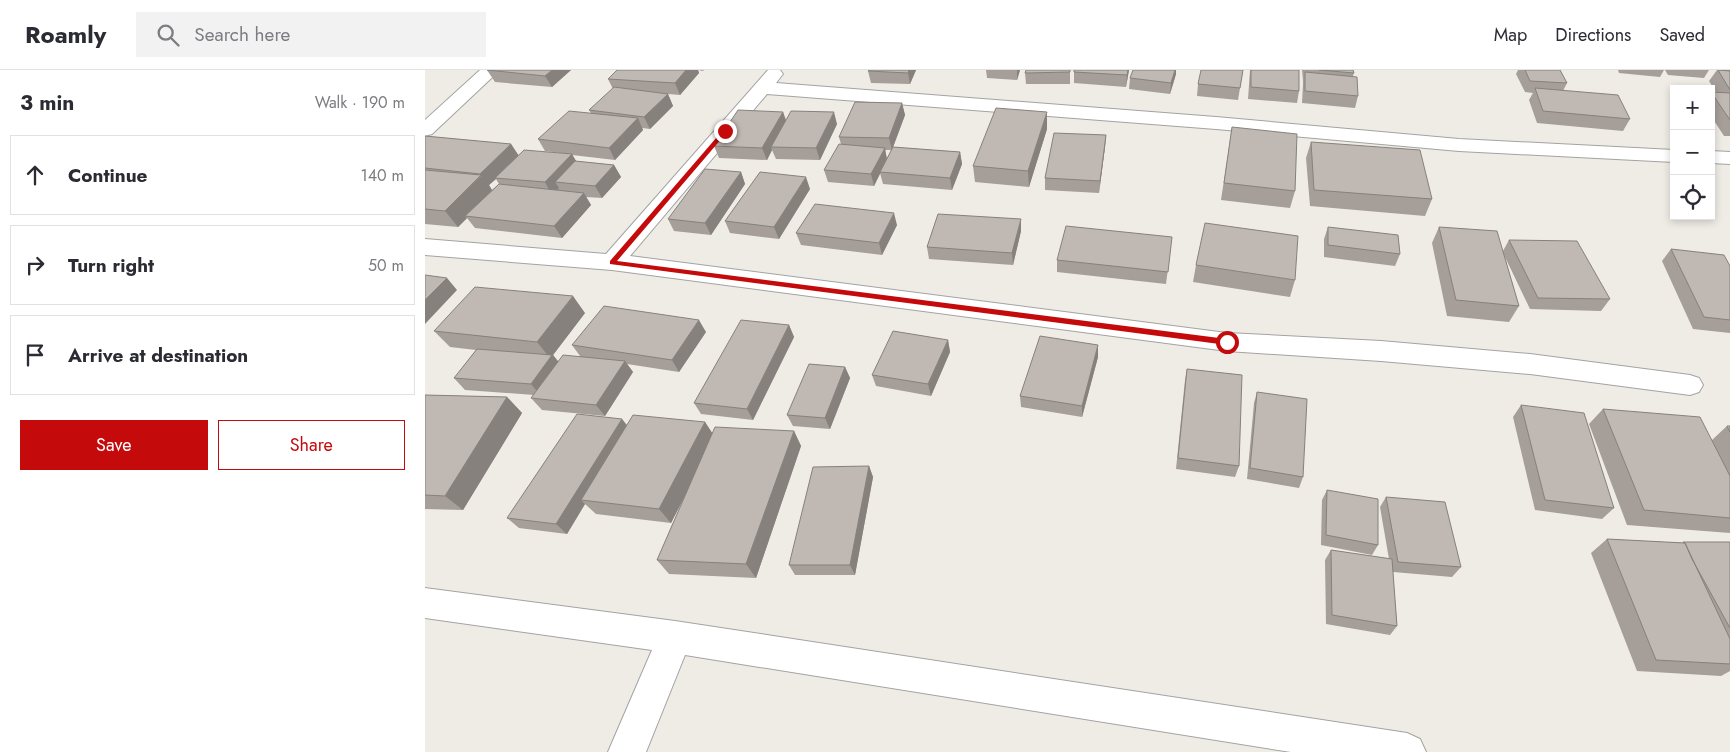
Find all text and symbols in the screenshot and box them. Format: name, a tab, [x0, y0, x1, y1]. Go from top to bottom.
search box	[136, 12, 486, 57]
text: Roamly	[25, 17, 106, 52]
icon: search	[154, 21, 182, 49]
text: Search here	[194, 21, 290, 48]
text: Map	[1494, 22, 1527, 48]
text: Directions	[1555, 22, 1631, 48]
text: Saved	[1659, 22, 1705, 48]
map controls	[1670, 85, 1715, 220]
button: +	[1670, 85, 1715, 130]
text: 3 min	[20, 88, 74, 118]
text: Walk · 190 m	[315, 91, 405, 114]
route end	[714, 120, 737, 143]
button: −	[1670, 130, 1715, 175]
icon: ahead	[21, 161, 49, 189]
text: Continue	[68, 162, 147, 189]
text: 140 m	[361, 164, 404, 187]
button: locate	[1670, 175, 1715, 220]
icon: right	[21, 251, 49, 279]
text: Turn right	[68, 252, 154, 279]
text: 50 m	[368, 254, 404, 277]
route start	[1216, 331, 1239, 354]
icon: arrive	[21, 341, 49, 369]
text: Arrive at destination	[68, 342, 248, 369]
button: Save	[20, 420, 208, 470]
button: Share	[218, 420, 405, 470]

